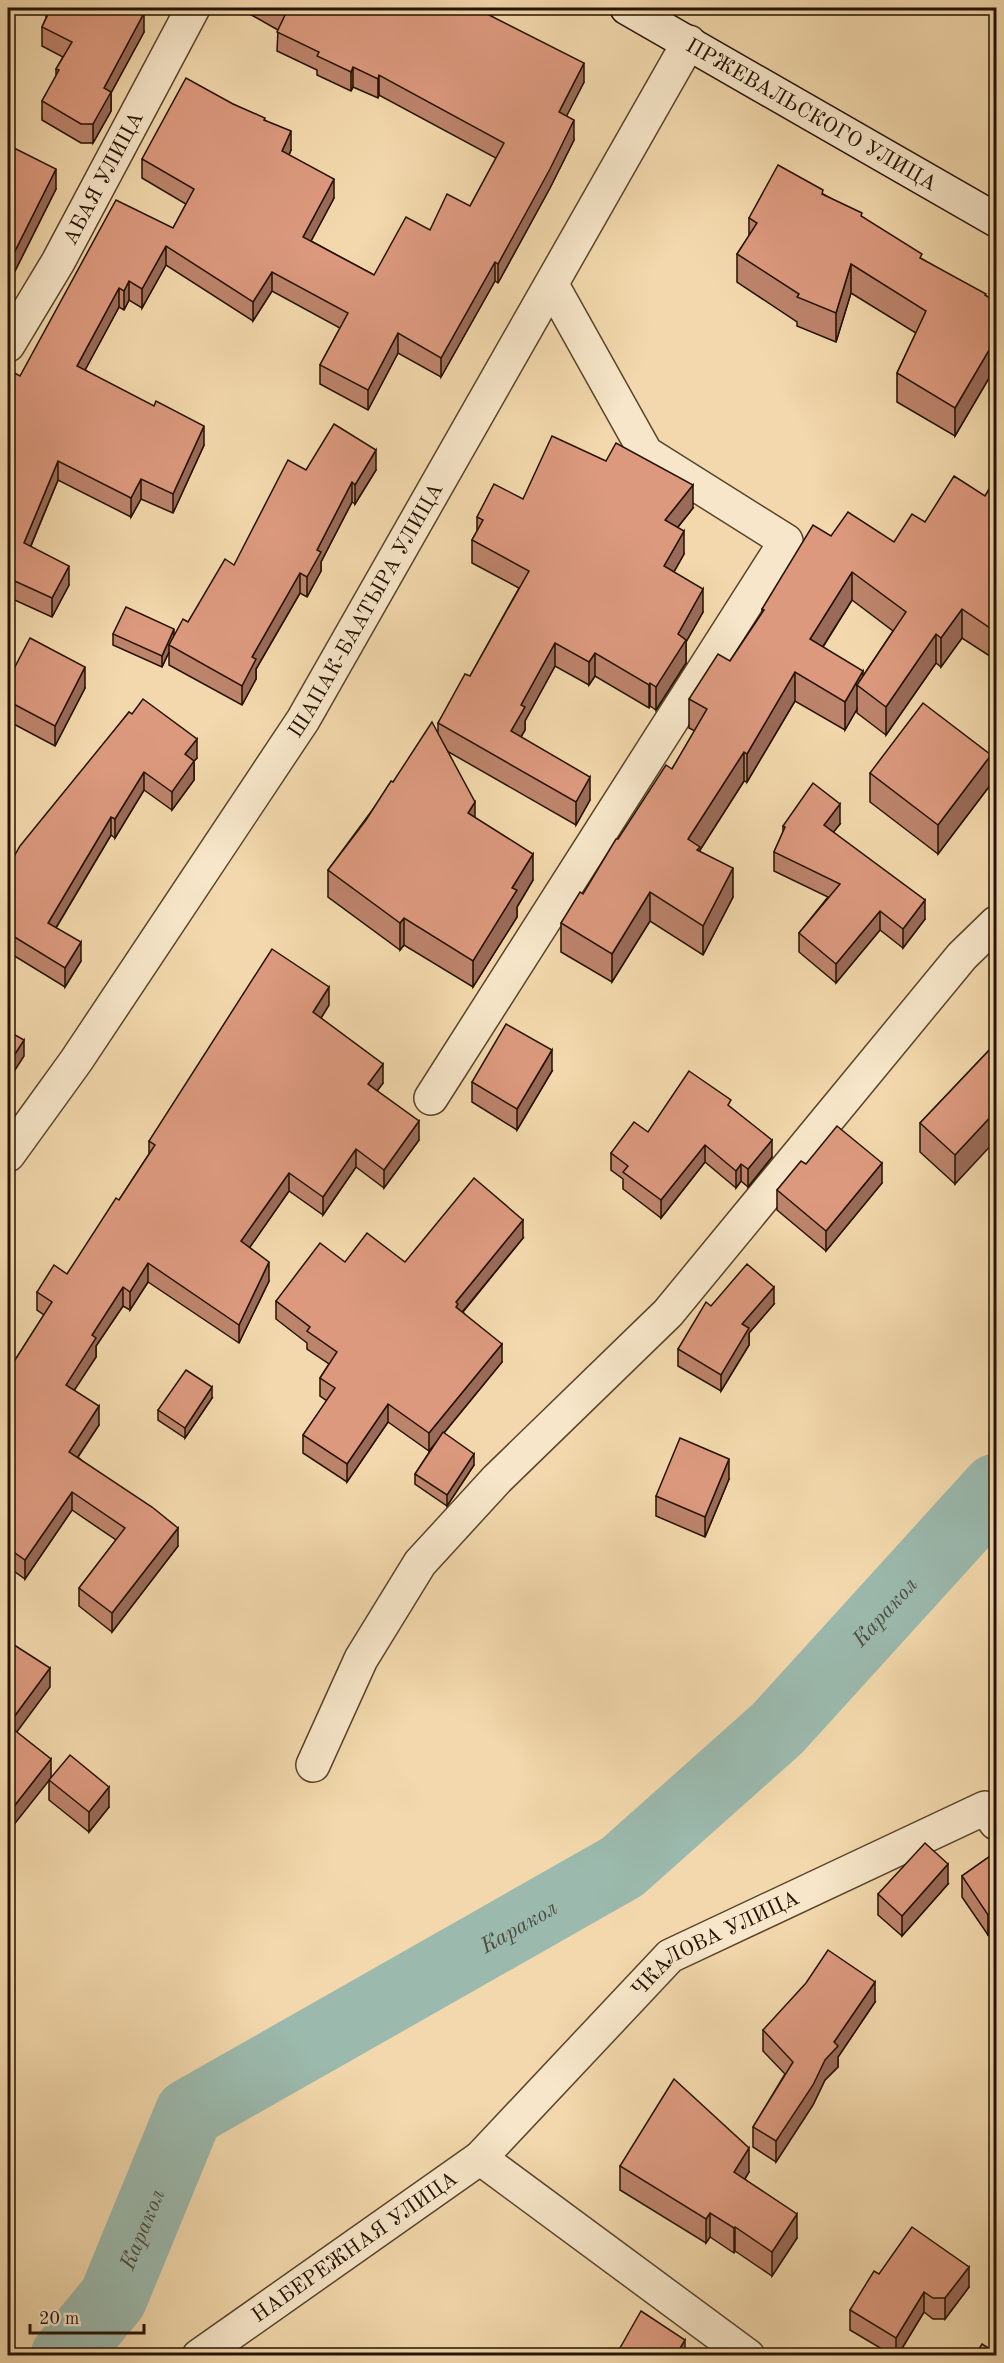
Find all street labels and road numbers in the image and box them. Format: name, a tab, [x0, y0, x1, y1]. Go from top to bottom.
street label: ПРЖЕВАЛЬСКОГО УЛИЦА	[682, 35, 940, 196]
street label: АБАЯ УЛИЦА	[60, 109, 148, 249]
street label: ШАПАК-БААТЫРА УЛИЦА	[285, 480, 448, 742]
street label: ЧКАЛОВА УЛИЦА	[628, 1888, 803, 2001]
street label: НАБЕРЕЖНАЯ УЛИЦА	[249, 2168, 462, 2327]

